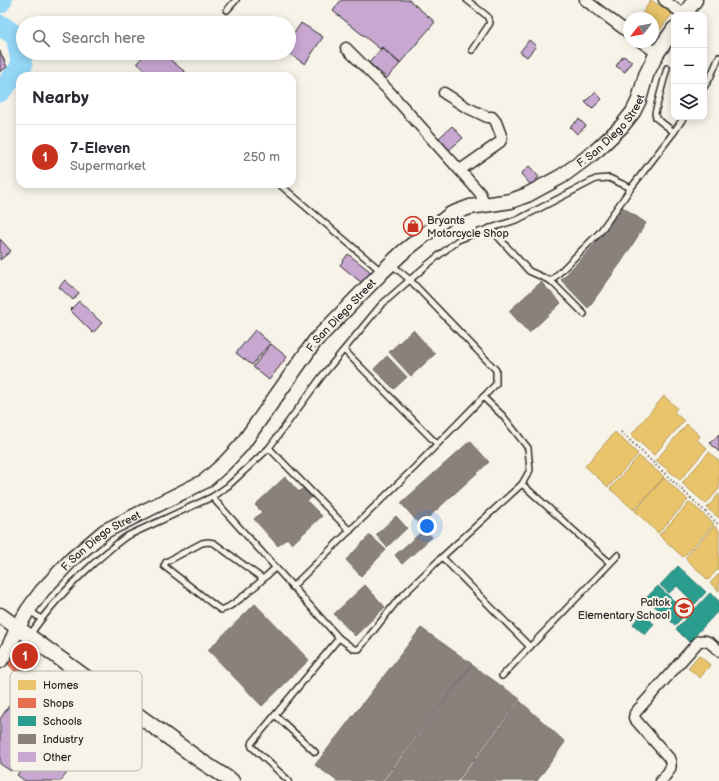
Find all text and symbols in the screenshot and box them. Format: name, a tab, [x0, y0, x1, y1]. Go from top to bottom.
north arrow	[623, 12, 659, 48]
map controls	[671, 12, 707, 120]
button: +	[671, 12, 707, 48]
search box	[16, 16, 296, 60]
icon: search	[30, 27, 52, 49]
text: Search here	[62, 29, 145, 48]
button: −	[671, 48, 707, 84]
button: layers	[671, 84, 707, 120]
text: Nearby	[32, 88, 89, 108]
street label: F. San Diego Street	[574, 92, 647, 170]
text: 7-Eleven	[70, 139, 130, 158]
text: 1	[42, 149, 48, 165]
text: 250 m	[243, 149, 280, 165]
text: Supermarket	[70, 158, 146, 174]
place label: Bryants Motorcycle Shop	[427, 214, 509, 240]
shop icon: Bryants Motorcycle Shop	[402, 215, 424, 237]
street label: F. San Diego Street	[303, 276, 379, 354]
street label: F. San Diego Street	[58, 508, 143, 573]
your location	[417, 516, 437, 536]
place label: Paltok Elementary School	[578, 596, 671, 622]
school or university icon: Paltok Elementary School	[673, 597, 695, 619]
pin: 1	[12, 641, 38, 671]
legend	[10, 671, 142, 771]
text: Homes	[43, 679, 79, 692]
text: Shops	[43, 697, 74, 710]
text: Schools	[43, 715, 83, 728]
text: Industry	[43, 733, 83, 746]
text: Other	[43, 751, 72, 764]

